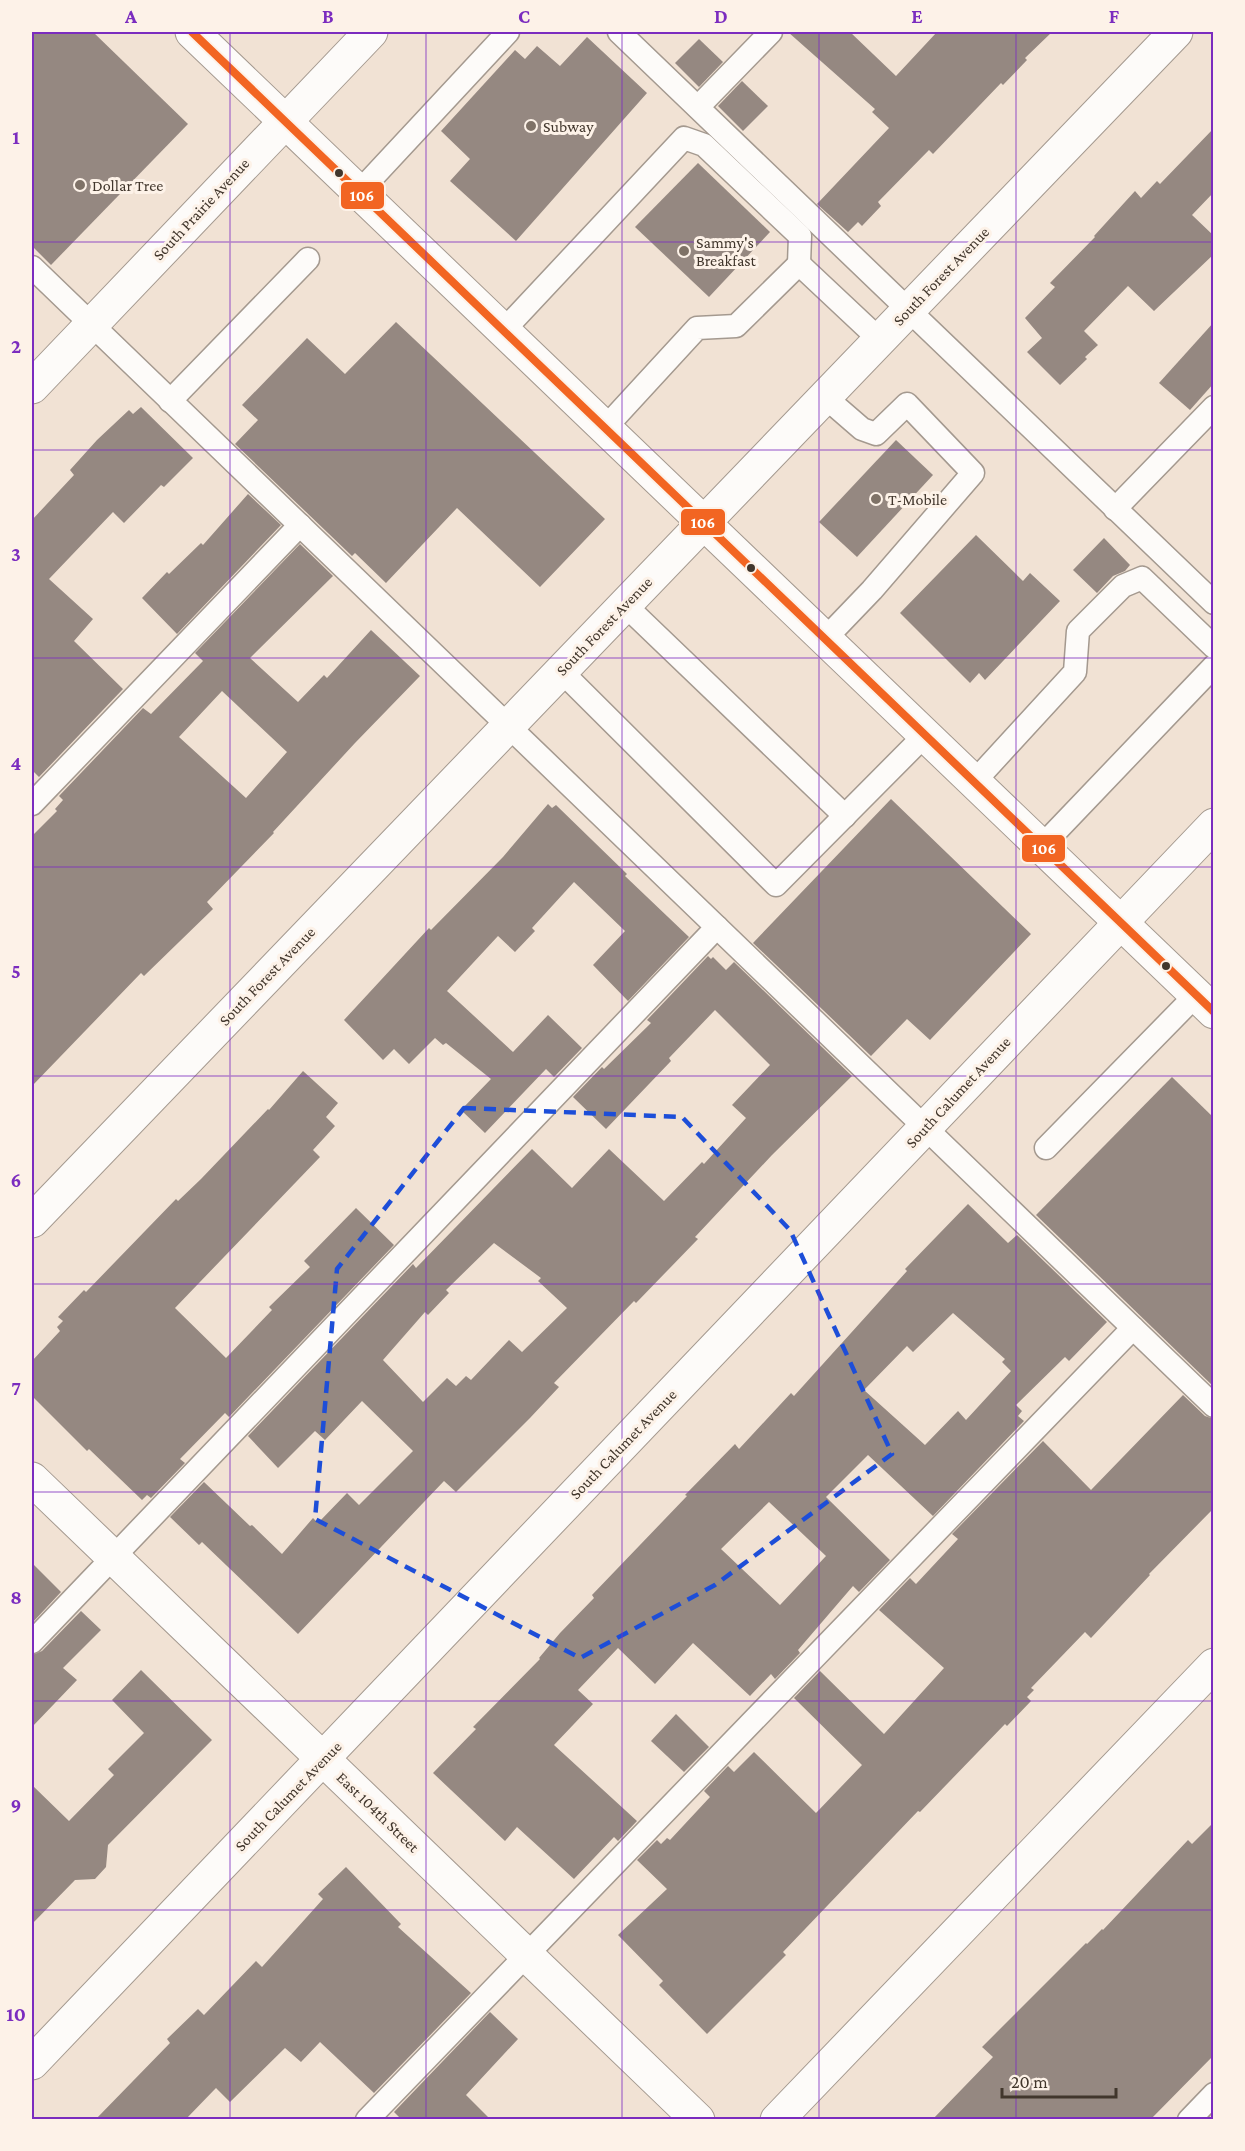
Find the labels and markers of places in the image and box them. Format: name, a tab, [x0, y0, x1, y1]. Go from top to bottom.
place label: Subway	[543, 118, 594, 136]
marker: Subway	[524, 119, 538, 133]
unlabelled marker	[333, 167, 345, 179]
place label: Dollar Tree	[92, 177, 163, 194]
marker: Dollar Tree	[73, 178, 87, 192]
place label: Sammy's Breakfast	[696, 234, 757, 269]
marker: Sammy's Breakfast	[677, 244, 691, 258]
place label: T-Mobile	[888, 491, 947, 508]
marker: T-Mobile	[869, 492, 883, 506]
unlabelled marker	[745, 562, 757, 574]
unlabelled marker	[1160, 960, 1172, 972]

